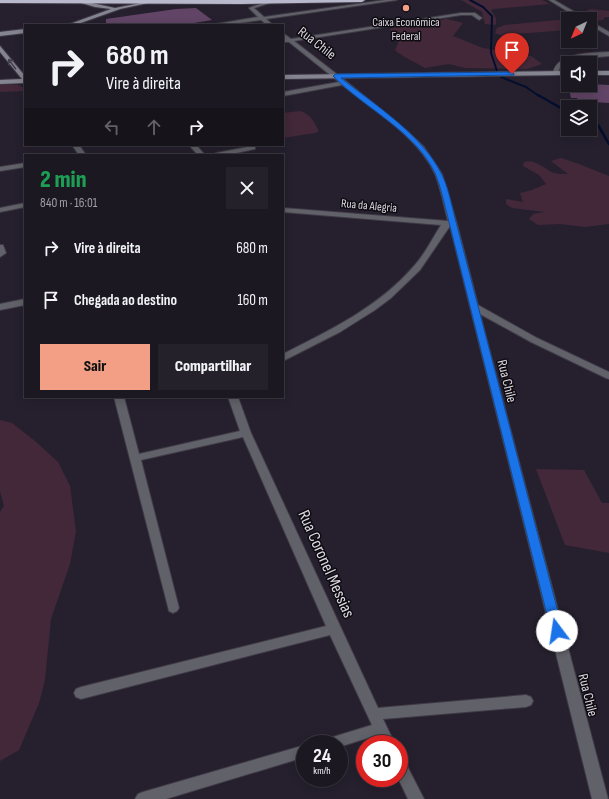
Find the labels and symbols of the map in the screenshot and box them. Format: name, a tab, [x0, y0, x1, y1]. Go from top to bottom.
marker: Caixa Econômica Federal	[401, 3, 411, 13]
north arrow	[561, 12, 597, 48]
place label: Caixa Econômica Federal	[372, 15, 440, 44]
street label: Rua Chile	[295, 23, 339, 63]
pin	[495, 33, 529, 74]
one-way arrow	[8, 59, 17, 70]
street label: Rua da Alegria	[340, 196, 398, 216]
street label: Rua Chile	[493, 358, 521, 404]
street label: Rua Coronel Messias	[293, 507, 359, 621]
position arrow	[536, 610, 578, 652]
street label: Rua Chile	[574, 672, 602, 718]
speed limit sign: 30	[356, 735, 408, 787]

